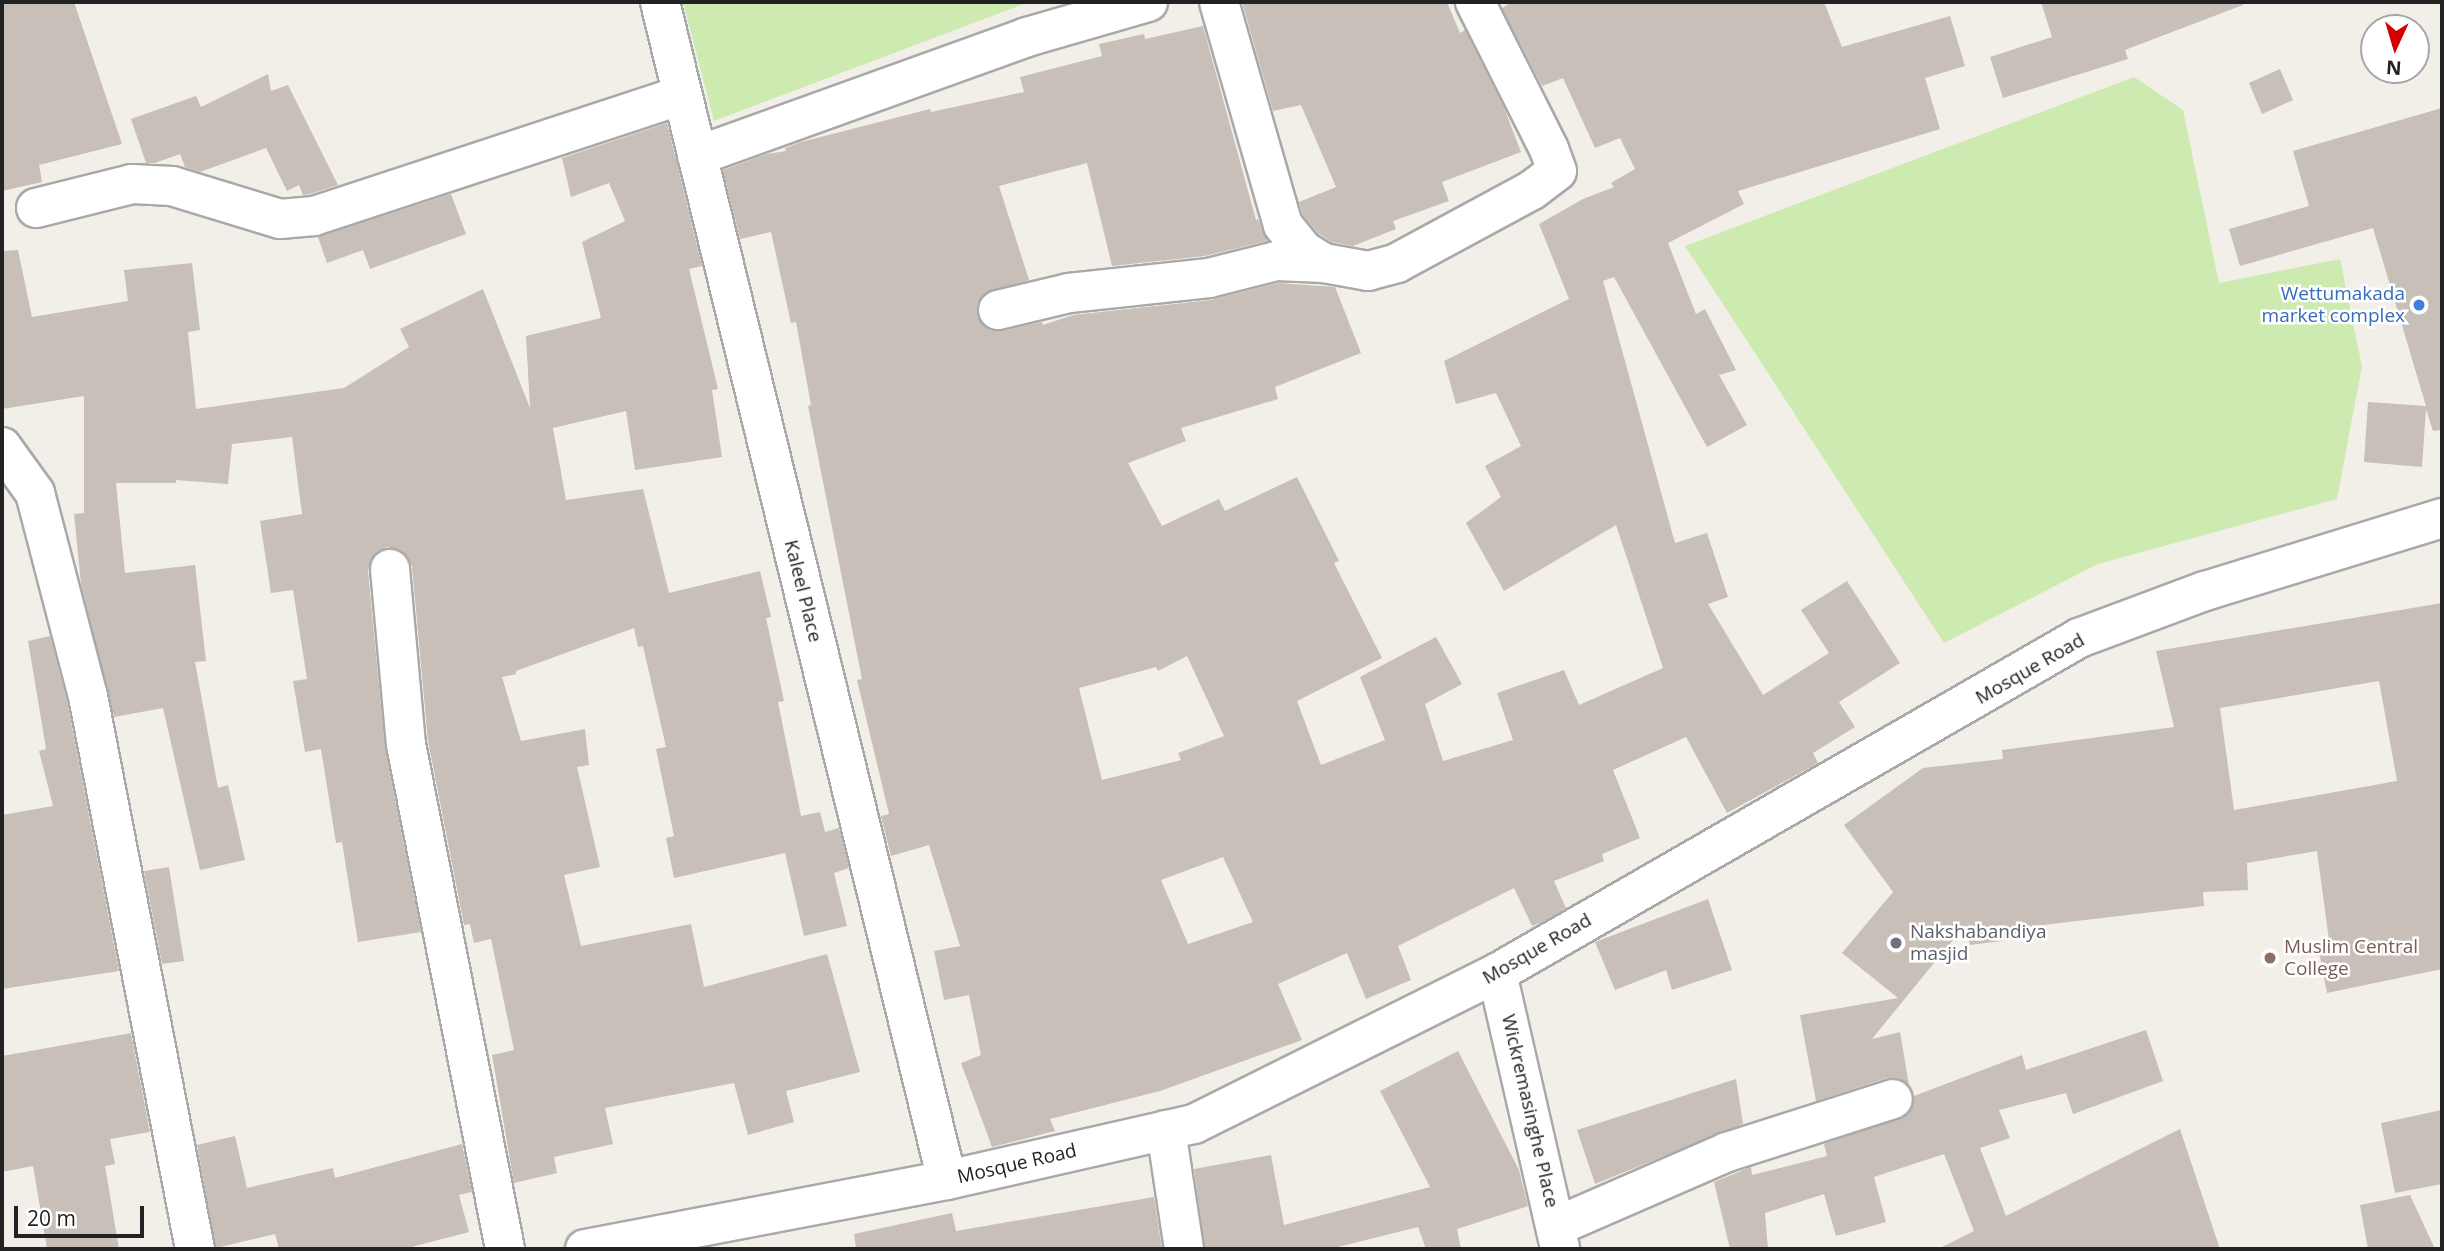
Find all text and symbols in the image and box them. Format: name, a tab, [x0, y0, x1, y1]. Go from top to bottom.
north arrow	[2360, 14, 2430, 84]
text: N	[2385, 54, 2402, 81]
place label: Wettumakada market complex	[2262, 283, 2405, 327]
marker: Wettumakada market complex	[2411, 297, 2427, 313]
street label: Kaleel Place	[779, 537, 827, 645]
street label: Mosque Road	[1972, 629, 2088, 709]
street label: Mosque Road	[1479, 909, 1595, 989]
place label: Nakshabandiya masjid	[1910, 921, 2046, 965]
marker: Nakshabandiya masjid	[1888, 935, 1904, 951]
place label: Muslim Central College	[2284, 936, 2418, 980]
marker: Muslim Central College	[2262, 950, 2278, 966]
street label: Wickremasinghe Place	[1497, 1012, 1563, 1210]
street label: Mosque Road	[955, 1139, 1079, 1189]
scale bar	[18, 1192, 147, 1236]
text: 20 m	[27, 1204, 76, 1232]

